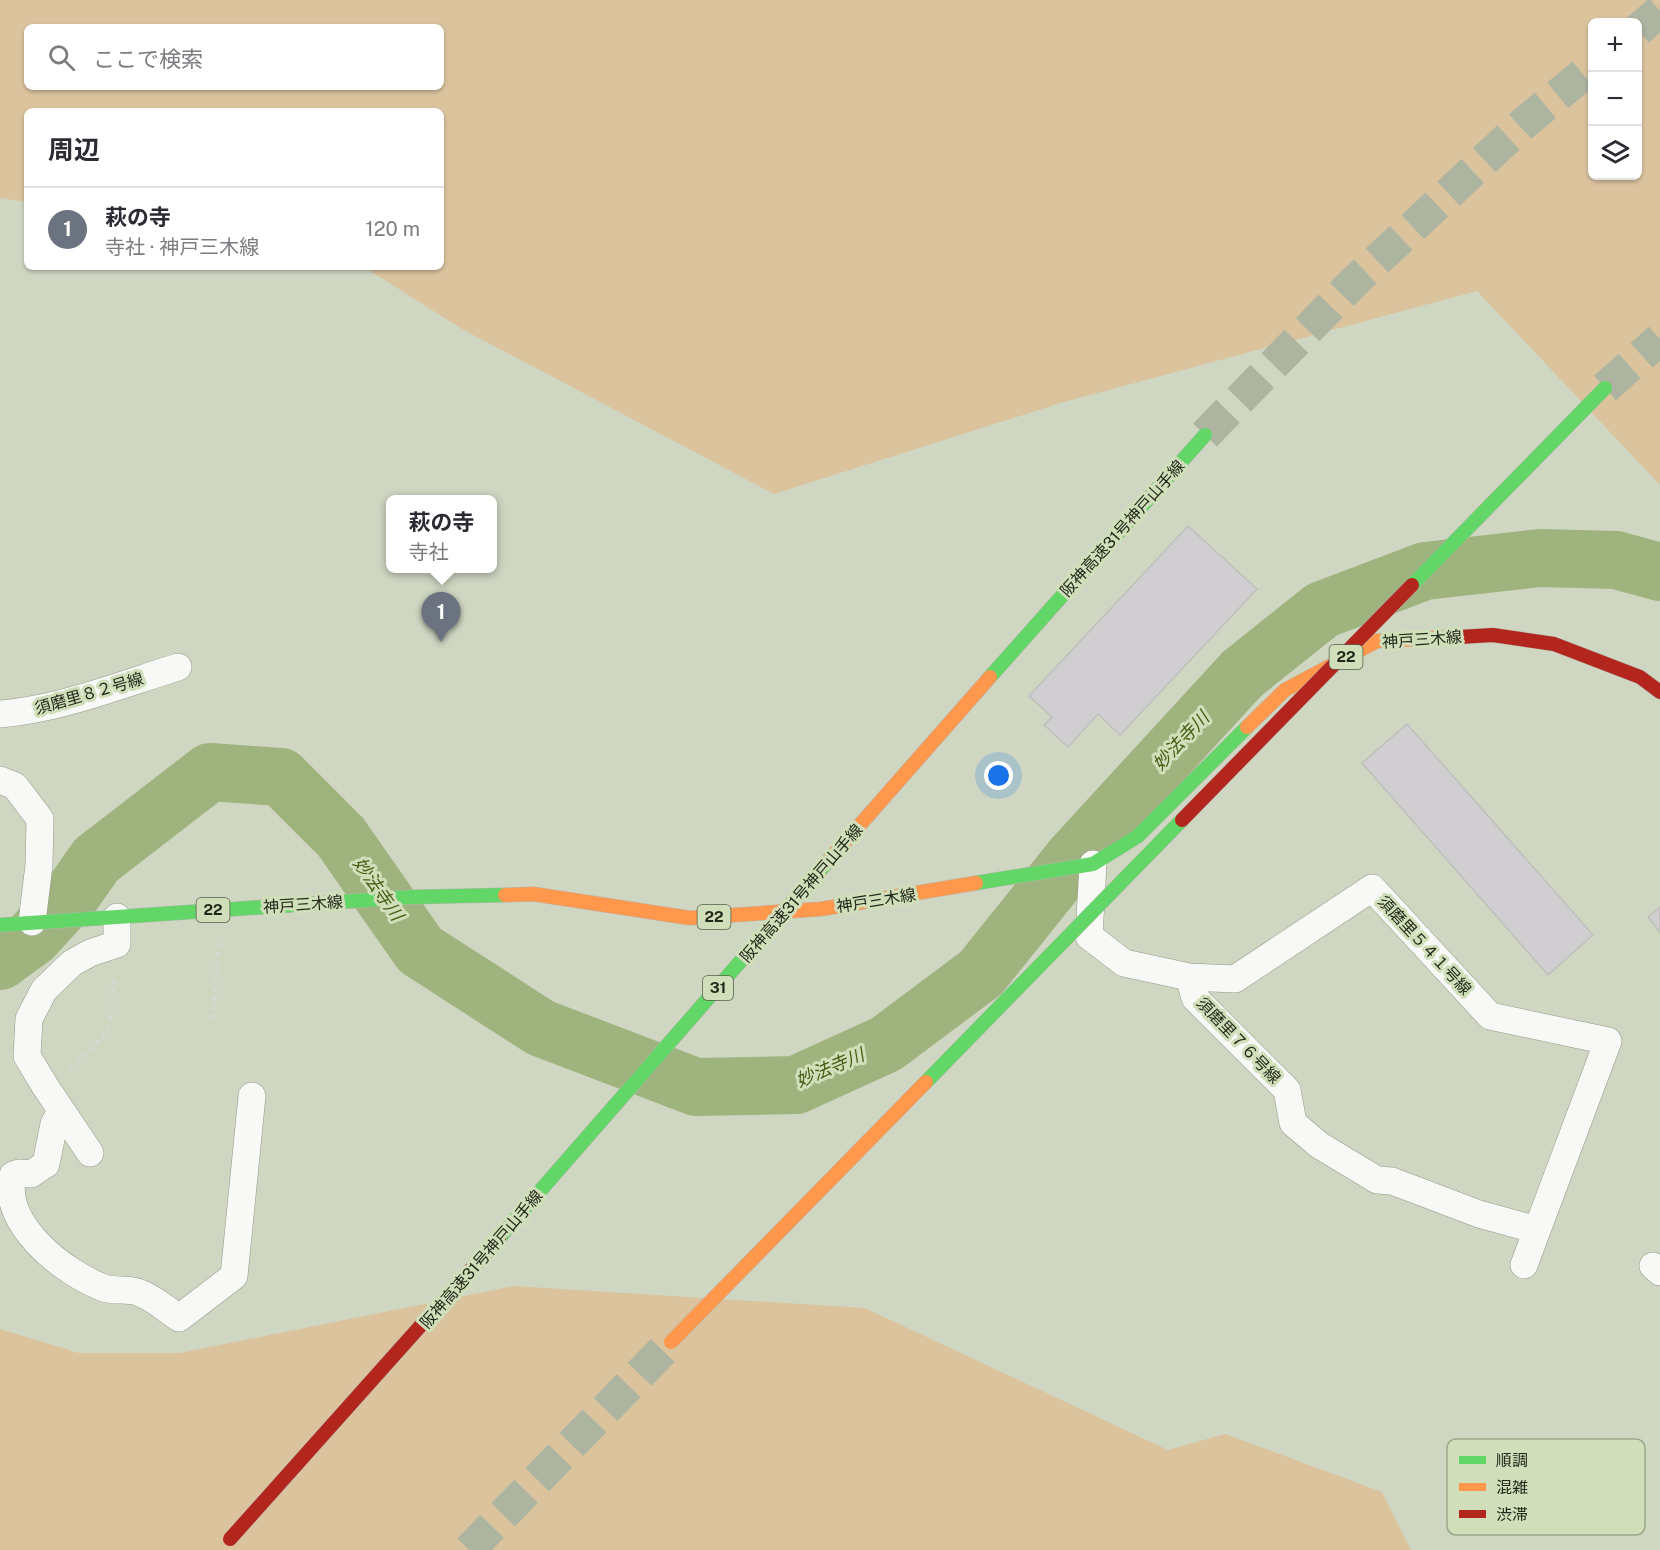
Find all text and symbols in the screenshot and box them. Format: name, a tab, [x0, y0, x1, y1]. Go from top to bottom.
map controls	[1588, 18, 1642, 180]
button: +	[1588, 18, 1642, 72]
search box	[24, 24, 444, 90]
icon: search	[45, 41, 78, 74]
text: ここで検索	[93, 46, 203, 72]
button: −	[1588, 72, 1642, 126]
button: layers	[1588, 126, 1642, 180]
text: 周辺	[48, 134, 100, 165]
text: 萩の寺	[105, 204, 171, 230]
text: 1	[63, 217, 72, 241]
text: 120 m	[366, 217, 420, 241]
text: 寺社 · 神戸三木線	[105, 235, 259, 259]
street label: 阪神高速31号神戸山手線	[1056, 456, 1189, 600]
popup	[386, 495, 497, 573]
text: 萩の寺	[408, 509, 475, 535]
text: 寺社	[408, 540, 448, 564]
pin: 1	[422, 592, 460, 642]
street label: 神戸三木線	[1381, 627, 1463, 652]
road number: 22	[1330, 645, 1362, 669]
street label: 須磨里８２号線	[33, 669, 146, 718]
water label: 妙法寺川	[1148, 706, 1214, 774]
your location	[984, 761, 1013, 790]
street label: 阪神高速31号神戸山手線	[736, 820, 866, 966]
water label: 妙法寺川	[349, 853, 409, 926]
street label: 神戸三木線	[835, 885, 917, 916]
street label: 神戸三木線	[262, 892, 344, 917]
street label: 須磨里５４１号線	[1374, 892, 1475, 999]
road number: 22	[196, 898, 230, 922]
road number: 22	[698, 905, 730, 929]
road number: 31	[703, 976, 733, 1000]
street label: 須磨里７６号線	[1193, 993, 1284, 1087]
water label: 妙法寺川	[793, 1043, 869, 1091]
street label: 阪神高速31号神戸山手線	[416, 1186, 546, 1332]
legend	[1447, 1439, 1645, 1535]
text: 順調	[1496, 1451, 1528, 1470]
text: 混雑	[1496, 1478, 1528, 1497]
text: 渋滞	[1496, 1505, 1528, 1524]

